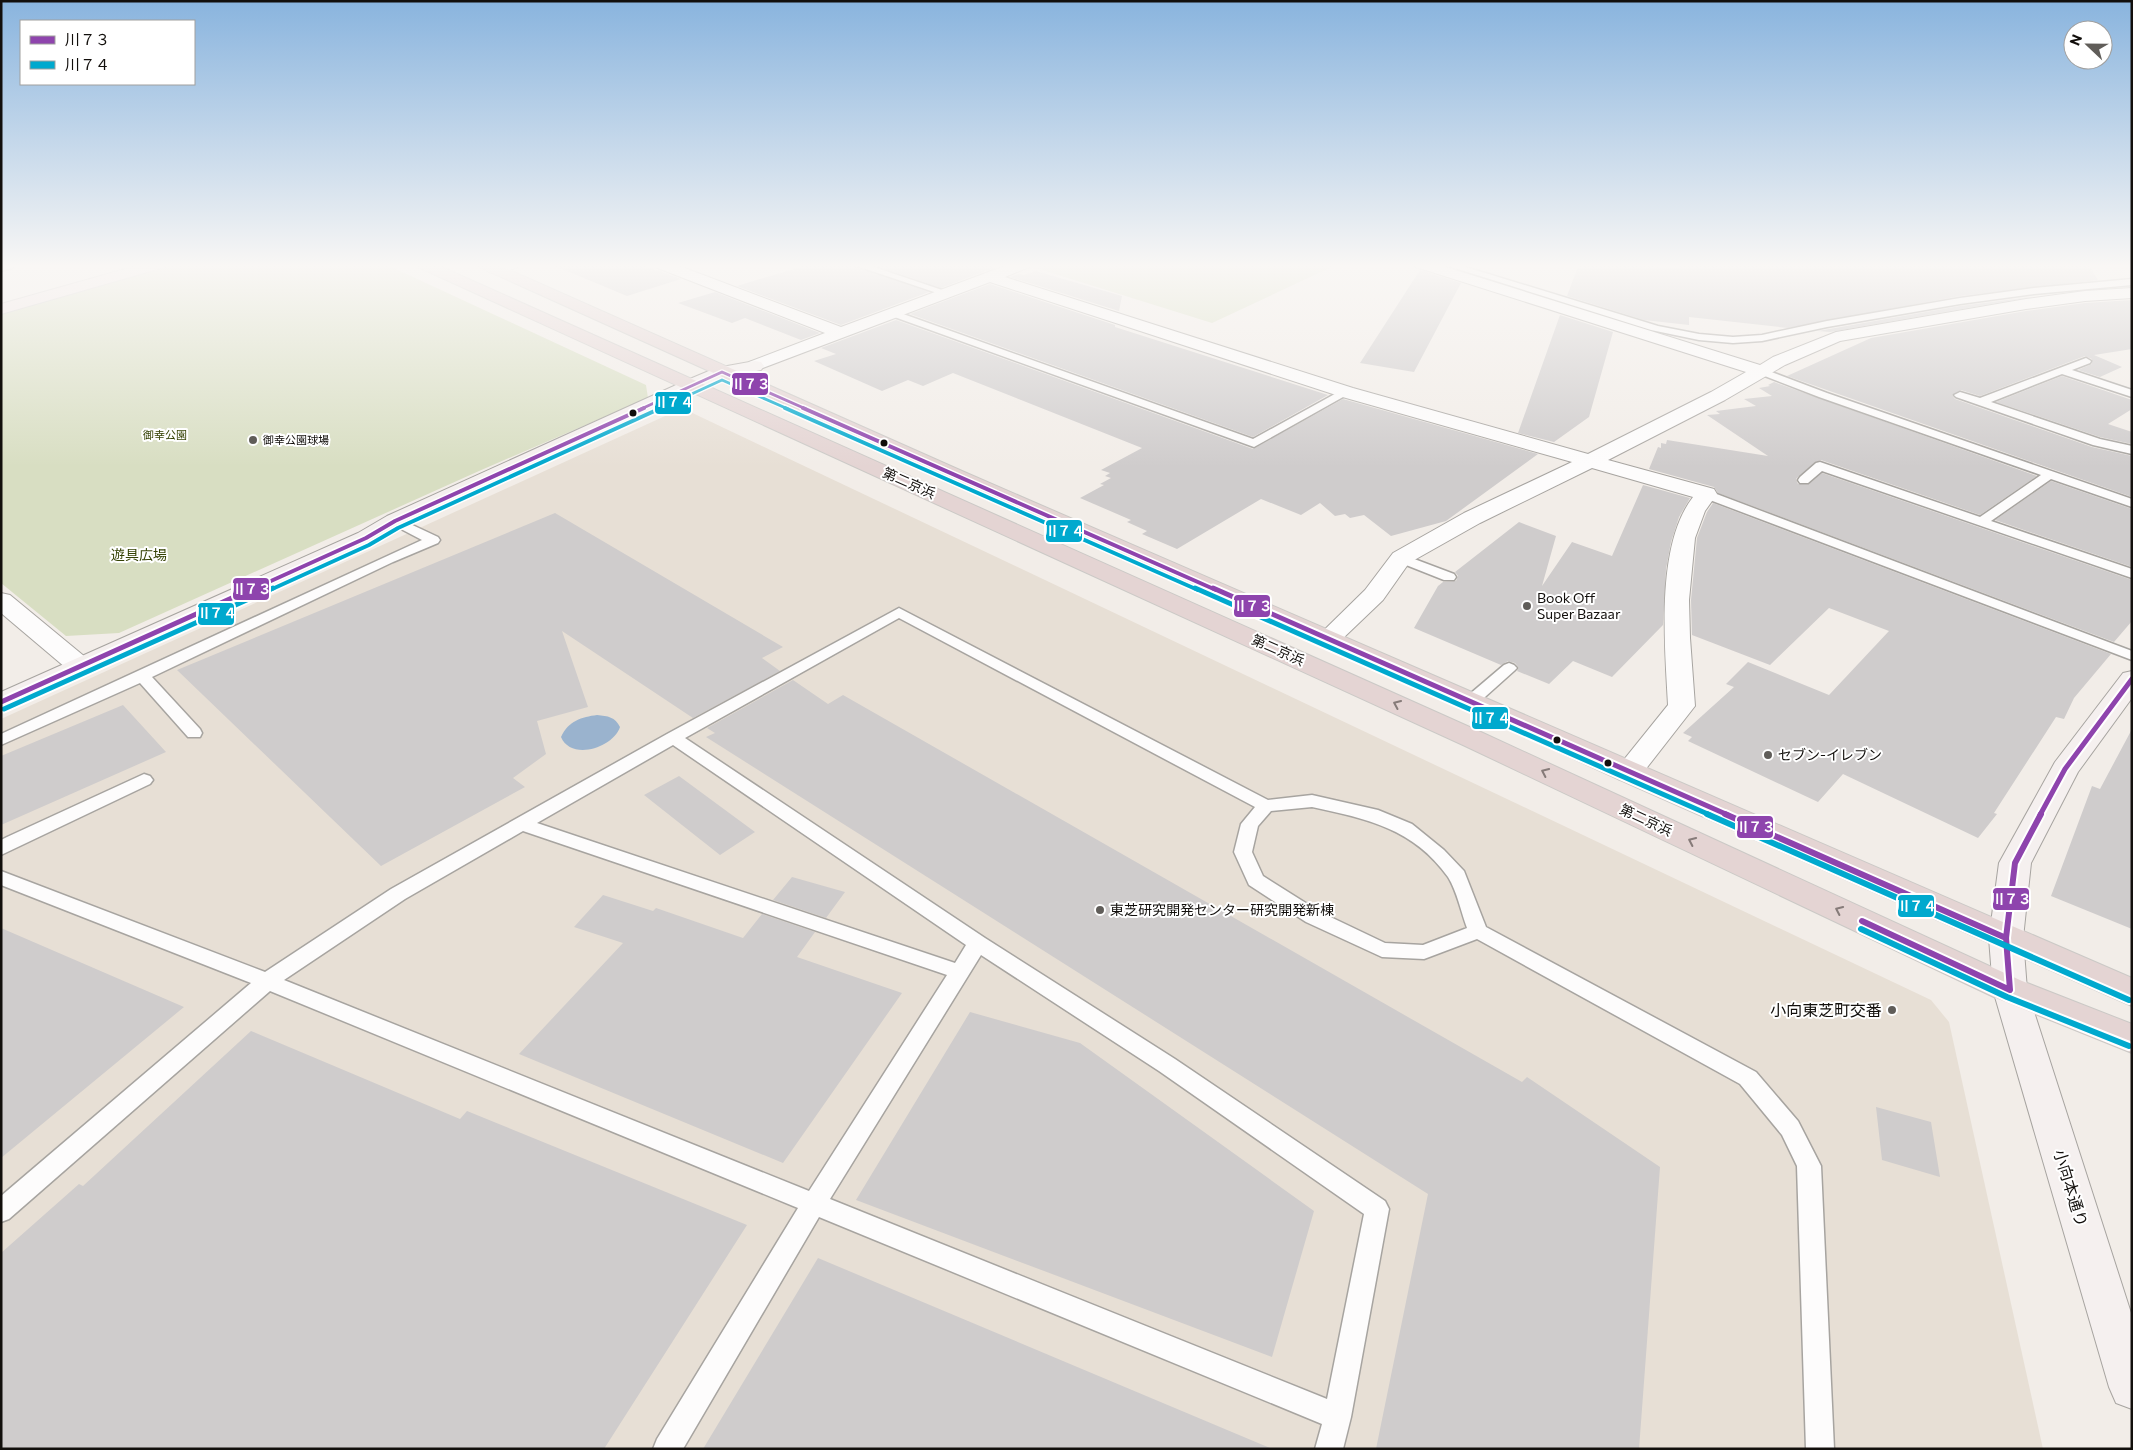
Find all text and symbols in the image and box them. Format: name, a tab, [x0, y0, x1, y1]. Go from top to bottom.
legend	[20, 20, 195, 85]
north arrow	[2063, 20, 2113, 70]
text: 川７３	[65, 30, 110, 48]
text: N	[2066, 32, 2085, 48]
text: 川７４	[65, 55, 110, 73]
line badge: 川７３	[731, 372, 769, 396]
text: 川７３	[729, 375, 771, 392]
line badge: 川７４	[654, 391, 692, 415]
text: 川７４	[652, 393, 694, 410]
unlabelled marker	[628, 408, 638, 418]
park label: 御幸公園	[142, 428, 187, 441]
place label: 御幸公園球場	[262, 433, 329, 446]
marker: 御幸公園球場	[247, 434, 259, 446]
unlabelled marker	[879, 438, 889, 448]
street label: 第二京浜	[880, 463, 938, 502]
line badge: 川７４	[1045, 519, 1083, 543]
text: 川７４	[1043, 522, 1085, 539]
park label: 遊具広場	[111, 546, 167, 563]
line badge: 川７３	[232, 577, 270, 601]
text: 川７３	[230, 580, 272, 597]
place label: Book Off Super Bazaar	[1537, 589, 1621, 622]
line badge: 川７３	[1233, 594, 1271, 618]
text: 川７３	[1231, 597, 1273, 614]
marker: Book Off Super Bazaar	[1521, 600, 1533, 612]
line badge: 川７４	[197, 602, 235, 626]
text: 川７４	[195, 604, 237, 621]
street label: 第二京浜	[1249, 630, 1307, 669]
one-way arrow	[1393, 700, 1402, 711]
line badge: 川７４	[1471, 706, 1509, 730]
text: 川７４	[1469, 709, 1511, 726]
unlabelled marker	[1552, 735, 1562, 745]
place label: セブン-イレブン	[1778, 746, 1882, 763]
marker: セブン-イレブン	[1762, 749, 1774, 761]
unlabelled marker	[1603, 758, 1613, 768]
one-way arrow	[1541, 768, 1550, 778]
street label: 第二京浜	[1617, 800, 1675, 839]
line badge: 川７３	[1736, 815, 1774, 839]
text: 川７３	[1734, 818, 1776, 835]
one-way arrow	[1688, 837, 1697, 847]
line badge: 川７３	[1992, 887, 2030, 911]
text: 川７３	[1990, 890, 2032, 907]
line badge: 川７４	[1897, 894, 1935, 918]
text: 川７４	[1895, 897, 1937, 914]
place label: 東芝研究開発センター研究開発新棟	[1110, 901, 1334, 918]
marker: 東芝研究開発センター研究開発新棟	[1094, 904, 1106, 916]
one-way arrow	[1835, 906, 1844, 916]
place label: 小向東芝町交番	[1770, 1000, 1882, 1019]
marker: 小向東芝町交番	[1886, 1004, 1898, 1016]
street label: 小向本通り	[2051, 1147, 2092, 1229]

